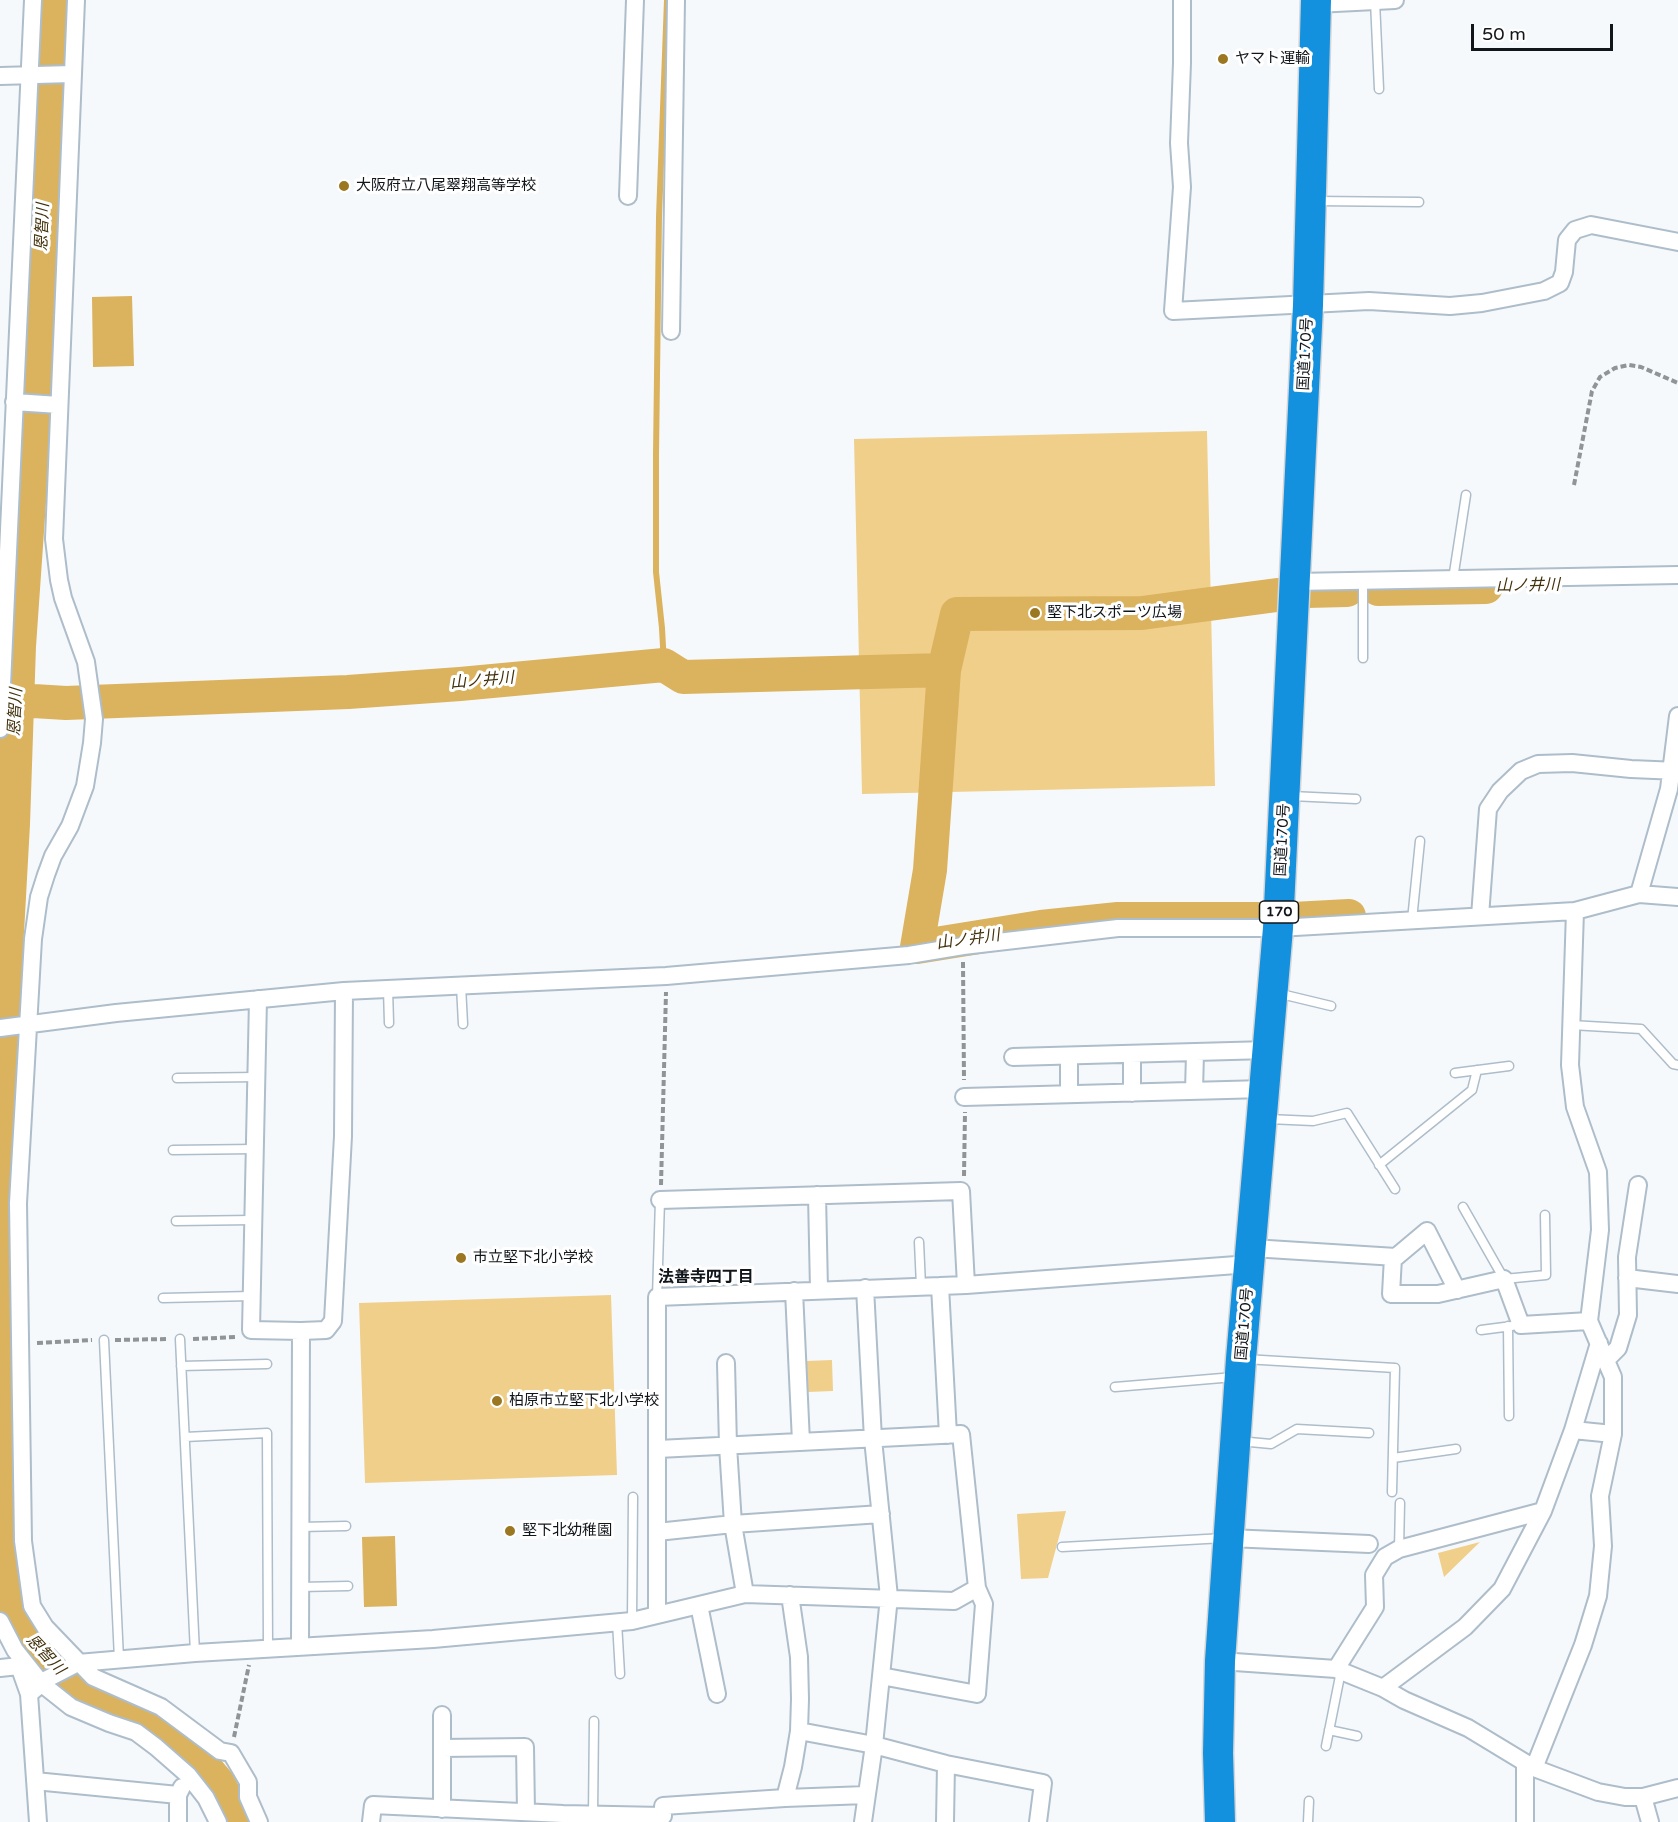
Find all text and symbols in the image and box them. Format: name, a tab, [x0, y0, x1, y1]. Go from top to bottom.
scale bar	[1474, 12, 1616, 50]
text: 50 m	[1482, 23, 1526, 45]
place label: ヤマト運輸	[1235, 50, 1310, 68]
marker: ヤマト運輸	[1216, 52, 1230, 66]
place label: 大阪府立八尾翠翔高等学校	[356, 177, 536, 195]
marker: 大阪府立八尾翠翔高等学校	[337, 179, 351, 193]
water label: 恩智川	[33, 203, 53, 251]
street label: 国道170号	[1295, 317, 1317, 391]
water label: 山ノ井川	[1496, 576, 1560, 596]
place label: 堅下北スポーツ広場	[1047, 604, 1182, 622]
marker: 堅下北スポーツ広場	[1028, 606, 1042, 620]
water label: 山ノ井川	[449, 669, 515, 693]
water label: 恩智川	[5, 688, 27, 736]
street label: 国道170号	[1272, 803, 1294, 877]
road number: 170	[1260, 901, 1298, 923]
water label: 山ノ井川	[935, 926, 1001, 954]
place label: 市立堅下北小学校	[473, 1249, 593, 1267]
marker: 市立堅下北小学校	[454, 1251, 468, 1265]
district label: 法善寺四丁目	[658, 1268, 754, 1288]
street label: 国道170号	[1233, 1287, 1257, 1361]
place label: 柏原市立堅下北小学校	[509, 1392, 659, 1410]
marker: 柏原市立堅下北小学校	[490, 1394, 504, 1408]
place label: 堅下北幼稚園	[522, 1522, 612, 1540]
marker: 堅下北幼稚園	[503, 1524, 517, 1538]
water label: 恩智川	[22, 1631, 68, 1679]

